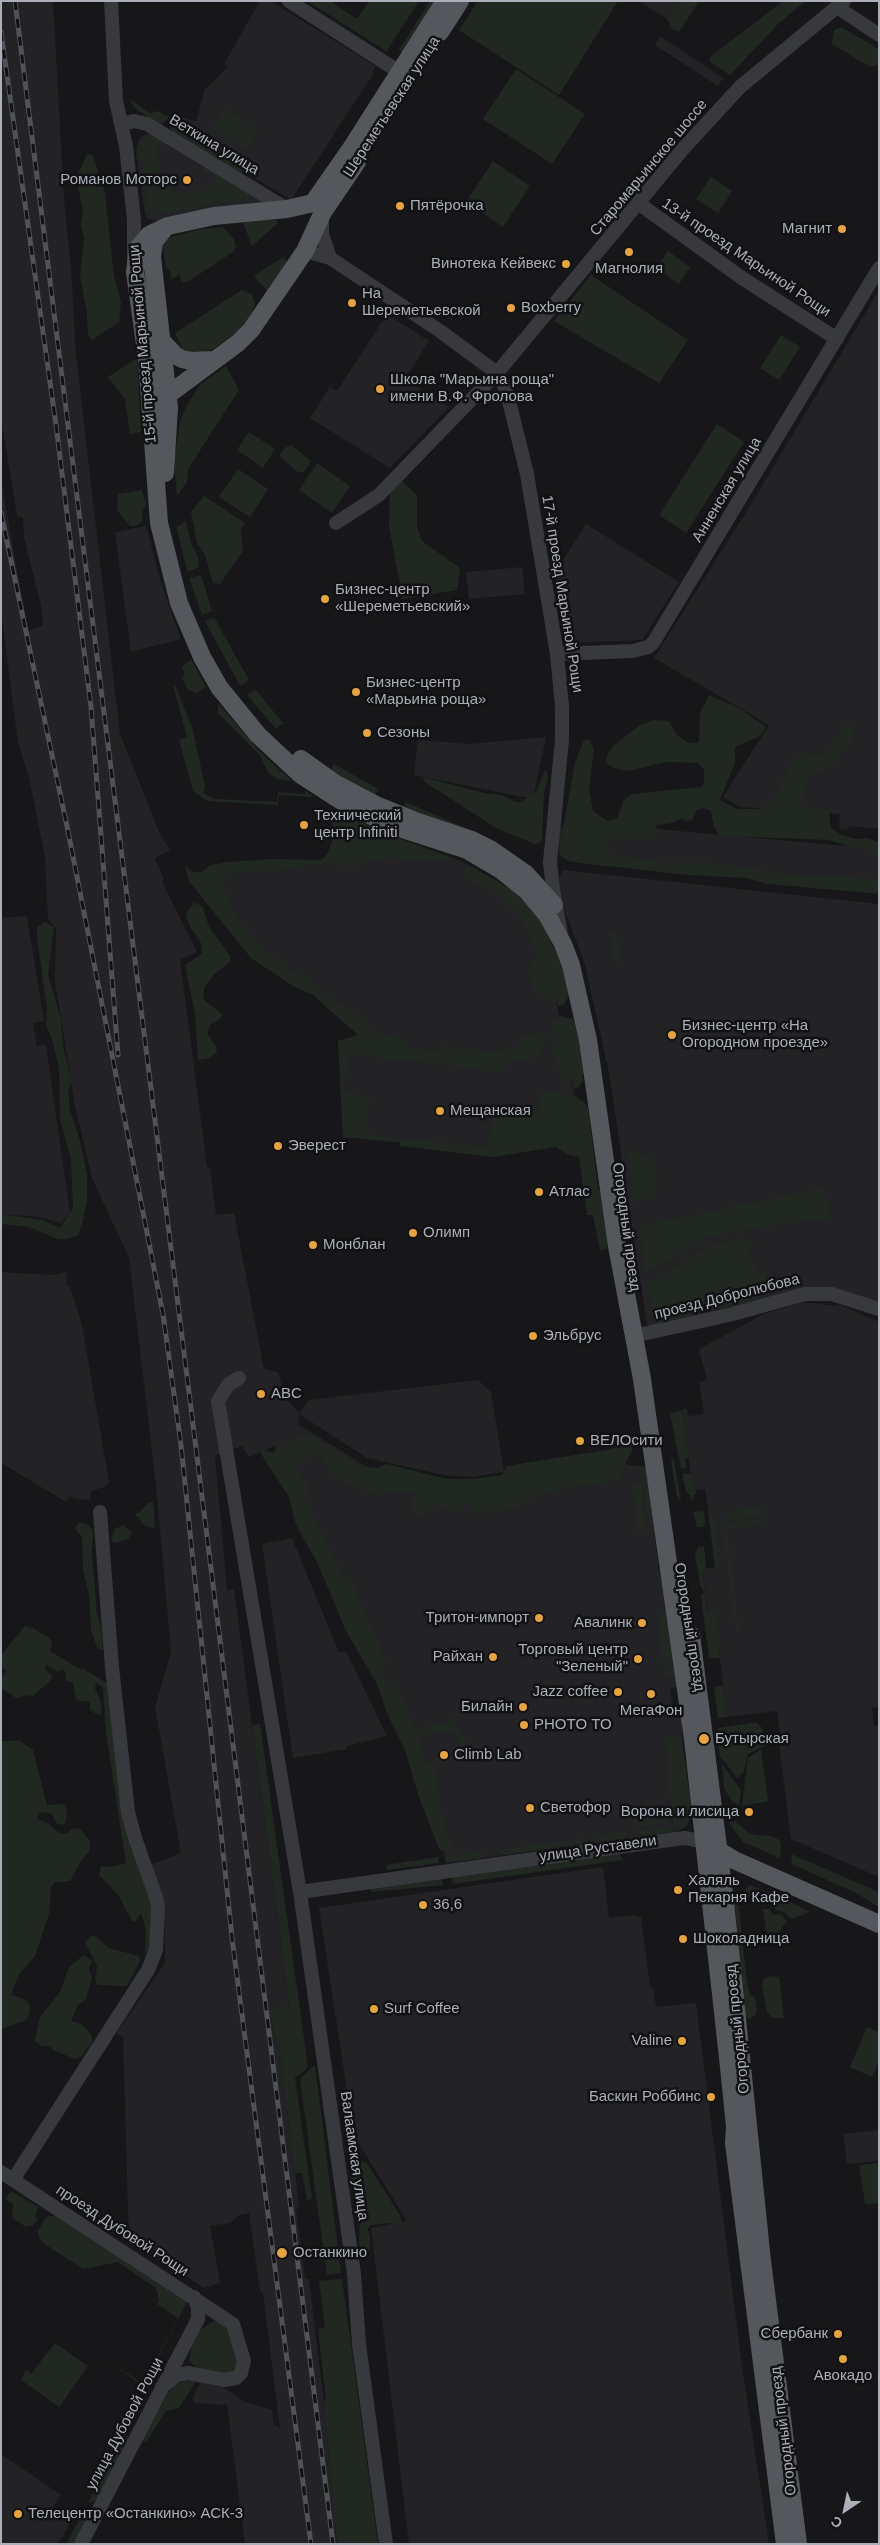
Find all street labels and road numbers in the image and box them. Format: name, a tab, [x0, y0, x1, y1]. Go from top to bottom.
street label: Шереметьевская улица	[340, 33, 444, 181]
street label: Старомарьинское шоссе	[587, 96, 711, 240]
street label: Веткина улица	[166, 111, 262, 179]
street label: 13-й проезд Марьиной Рощи	[658, 195, 834, 321]
street label: 15-й проезд Марьиной Рощи	[125, 244, 161, 444]
street label: Анненская улица	[689, 434, 765, 546]
street label: 17-й проезд Марьиной Рощи	[537, 494, 587, 694]
street label: Огородный проезд	[608, 1161, 644, 1293]
street label: проезд Добролюбова	[653, 1270, 801, 1324]
street label: Огородный проезд	[670, 1561, 708, 1693]
street label: улица Руставели	[538, 1832, 658, 1866]
street label: Огородный проезд	[722, 1963, 754, 2095]
street label: Валаамская улица	[336, 2090, 372, 2222]
street label: проезд Дубовой Рощи	[52, 2181, 192, 2281]
street label: улица Дубовой Рощи	[82, 2355, 168, 2493]
street label: Огородный проезд	[767, 2365, 801, 2497]

